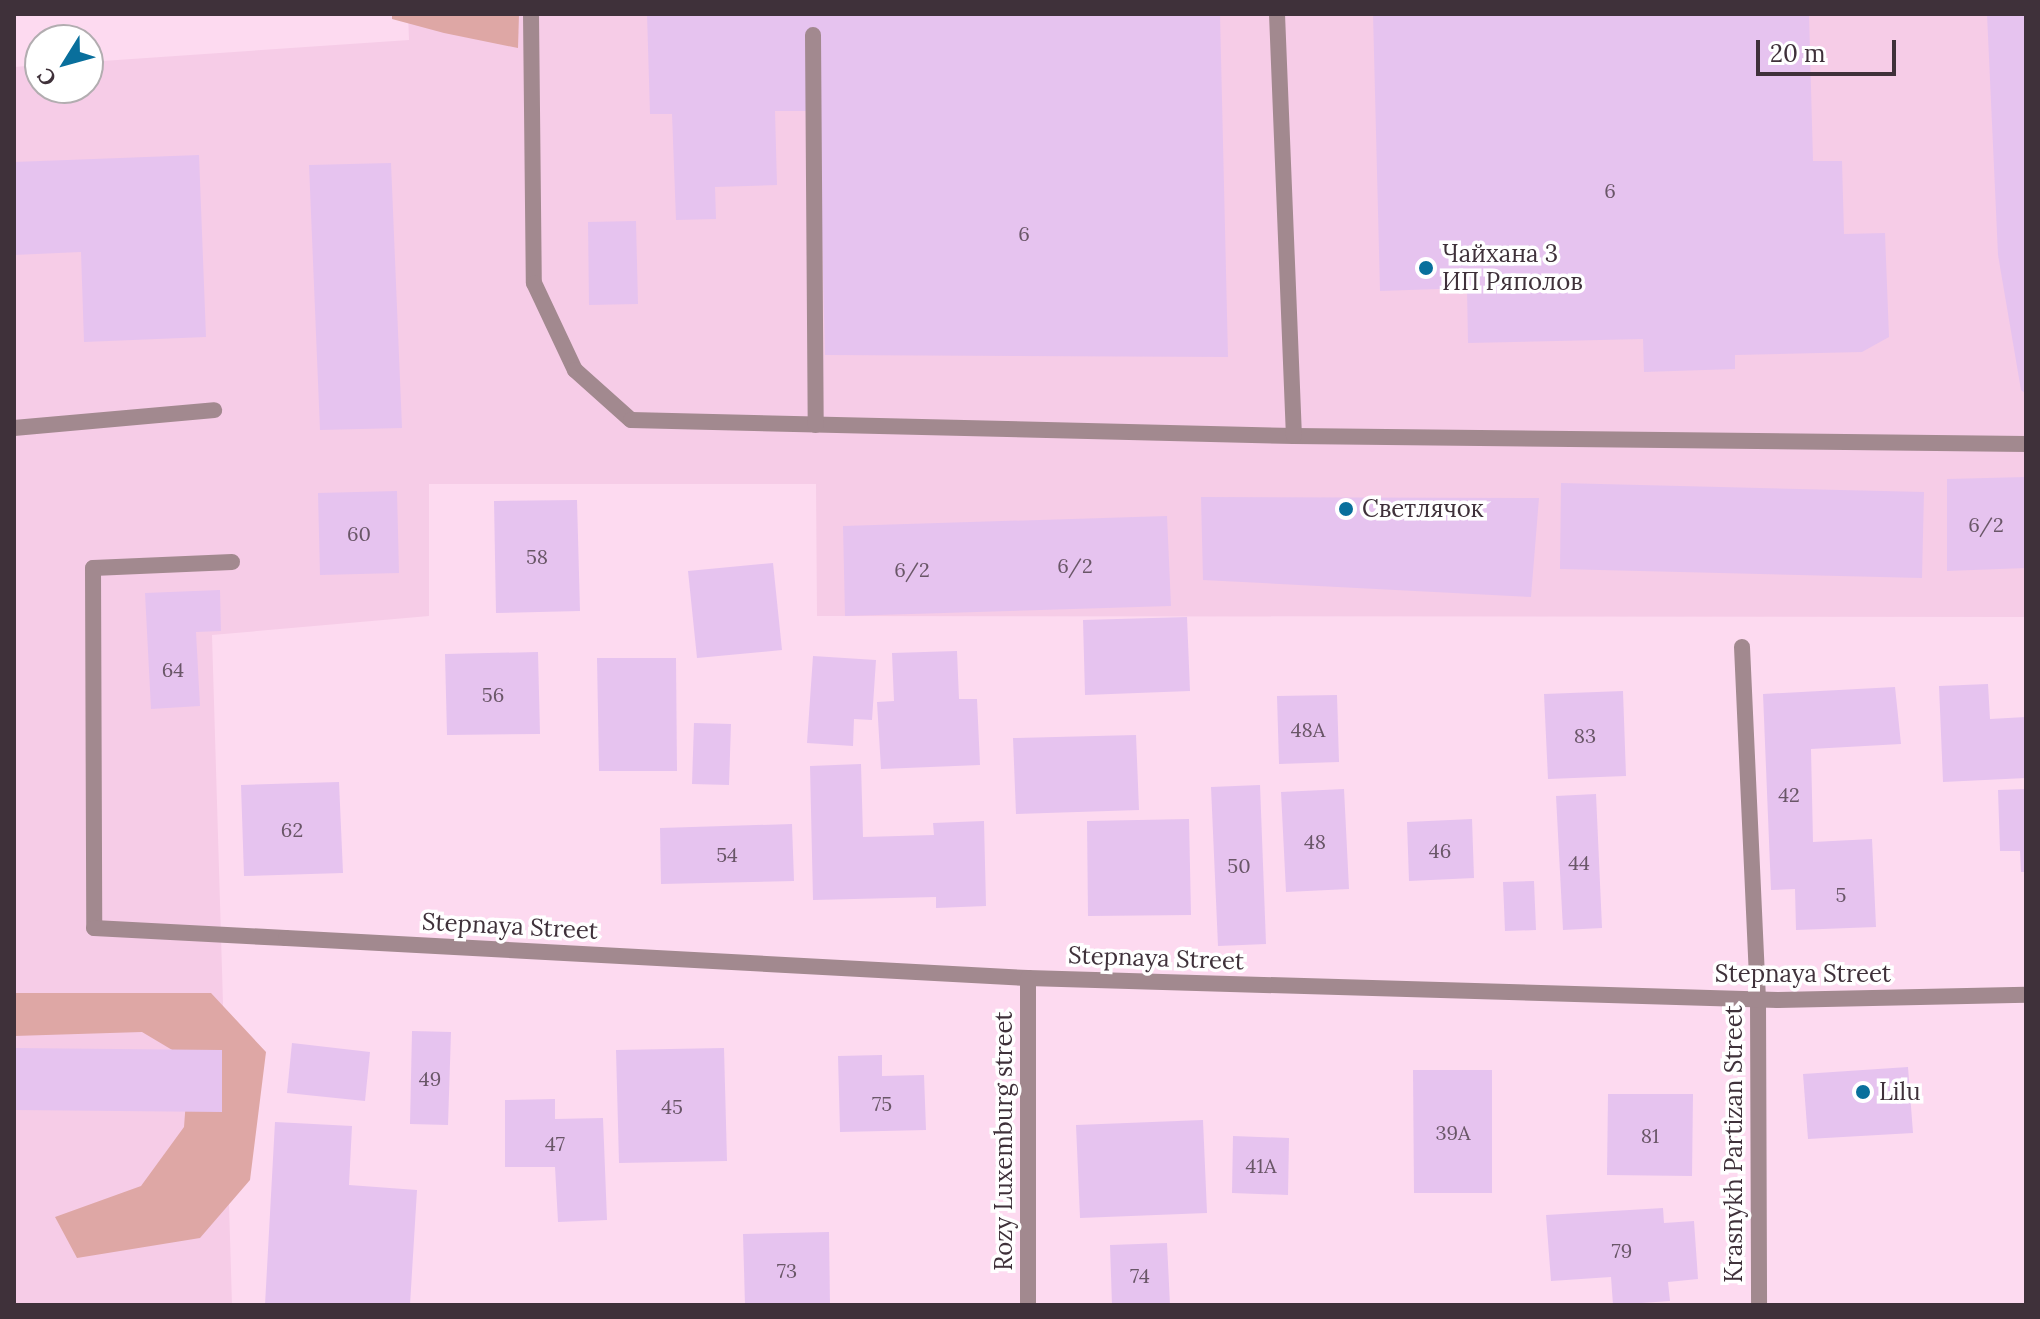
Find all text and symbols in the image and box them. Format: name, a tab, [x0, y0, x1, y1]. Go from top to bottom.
north arrow	[24, 24, 104, 104]
scale bar	[1760, 24, 1900, 74]
text: 20 m	[1770, 38, 1826, 69]
text: С	[31, 63, 62, 92]
house number: 6	[1604, 178, 1616, 202]
house number: 6	[1018, 221, 1030, 245]
place label: Чайхана 3 ИП Ряполов	[1442, 240, 1583, 296]
marker: Чайхана 3 ИП Ряполов	[1417, 259, 1435, 277]
place label: Светлячок	[1362, 495, 1484, 523]
marker: Светлячок	[1337, 500, 1355, 518]
house number: 6/2	[1968, 512, 2004, 536]
house number: 60	[347, 521, 371, 545]
house number: 58	[526, 544, 548, 568]
house number: 6/2	[1057, 553, 1093, 577]
house number: 6/2	[894, 557, 930, 581]
house number: 64	[162, 657, 184, 681]
house number: 56	[482, 682, 504, 706]
house number: 48А	[1291, 717, 1325, 741]
house number: 83	[1574, 723, 1596, 747]
house number: 42	[1778, 782, 1800, 806]
house number: 62	[281, 817, 303, 841]
house number: 48	[1304, 829, 1326, 853]
house number: 46	[1429, 838, 1451, 862]
house number: 54	[716, 842, 738, 866]
house number: 44	[1568, 850, 1590, 874]
house number: 50	[1227, 853, 1251, 877]
house number: 5	[1836, 882, 1846, 906]
street label: Stepnaya Street	[421, 907, 599, 945]
street label: Stepnaya Street	[1067, 941, 1245, 975]
street label: Stepnaya Street	[1715, 960, 1891, 988]
street label: Krasnykh Partizan Street	[1720, 1005, 1748, 1283]
street label: Rozy Luxemburg street	[990, 1011, 1018, 1271]
house number: 49	[419, 1066, 441, 1090]
place label: Lilu	[1879, 1078, 1920, 1106]
marker: Lilu	[1854, 1083, 1872, 1101]
house number: 75	[872, 1091, 892, 1115]
house number: 45	[661, 1094, 683, 1118]
house number: 39А	[1435, 1120, 1471, 1144]
house number: 81	[1641, 1123, 1659, 1147]
house number: 47	[545, 1131, 565, 1155]
house number: 41А	[1246, 1153, 1276, 1177]
house number: 79	[1612, 1238, 1632, 1262]
house number: 73	[777, 1258, 797, 1282]
house number: 74	[1130, 1263, 1150, 1287]

